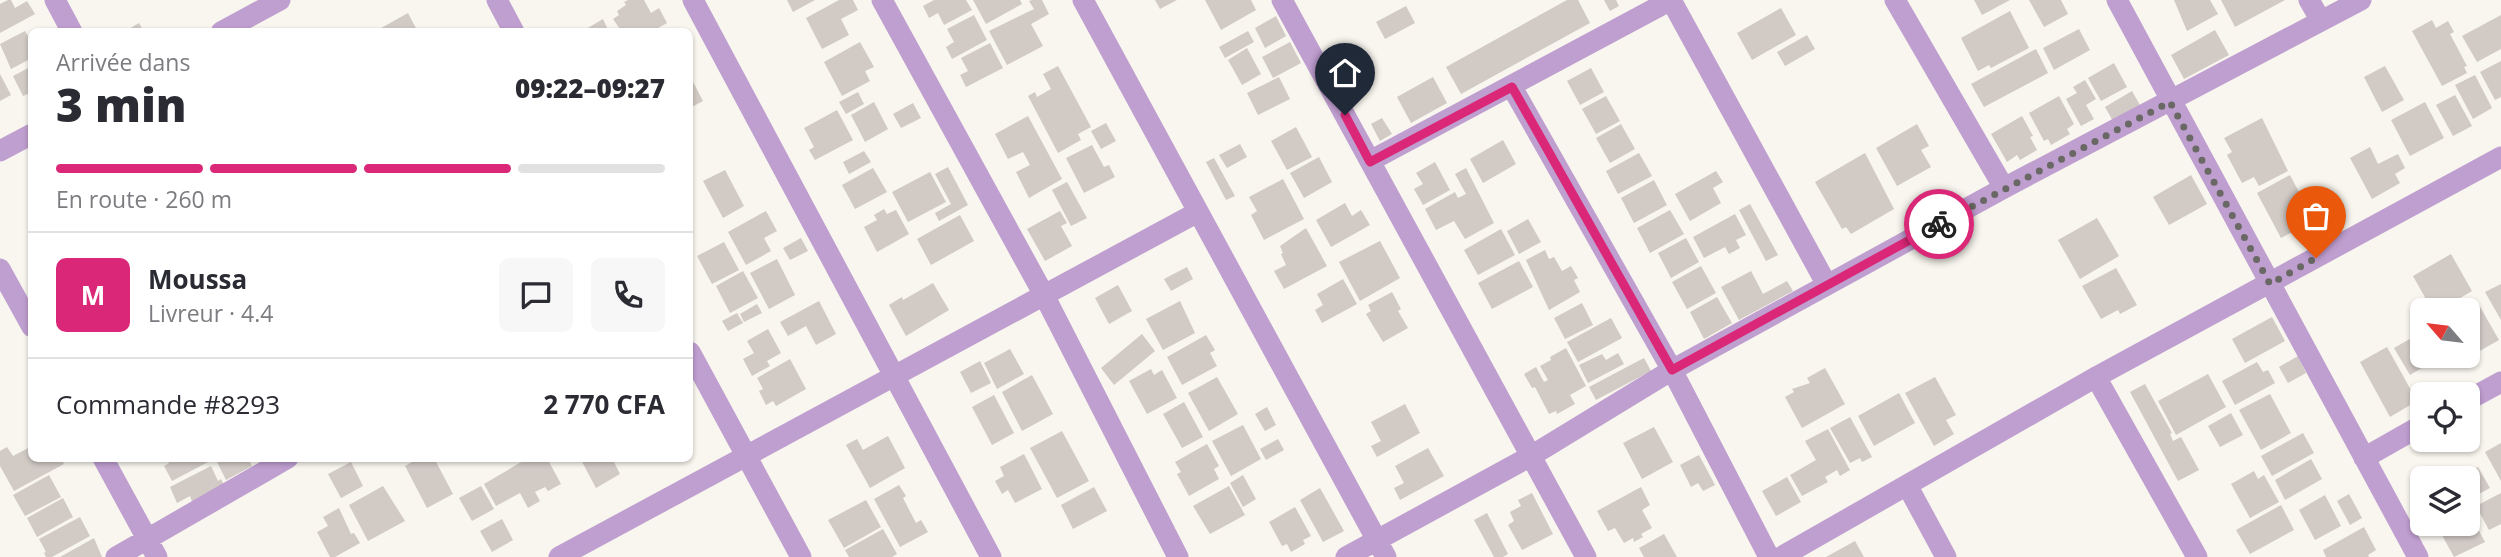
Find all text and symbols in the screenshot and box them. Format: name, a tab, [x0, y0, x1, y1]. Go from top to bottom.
pin	[1315, 43, 1375, 115]
text: Arrivée dans	[56, 46, 190, 78]
icon: home	[1326, 54, 1364, 92]
text: 09:22–09:27	[515, 70, 665, 106]
text: 3 min	[56, 73, 187, 135]
text: En route · 260 m	[56, 183, 232, 215]
pin	[2286, 186, 2346, 258]
courier	[1904, 189, 1974, 259]
icon: bag	[2297, 197, 2335, 235]
icon: bike	[1920, 205, 1958, 243]
button: chat	[499, 258, 573, 332]
button: phone	[591, 258, 665, 332]
text: Moussa	[148, 261, 247, 297]
text: M	[81, 277, 105, 313]
text: Livreur · 4.4	[148, 297, 273, 329]
north arrow	[2410, 298, 2480, 368]
map controls	[2410, 298, 2480, 536]
button: locate	[2410, 382, 2480, 452]
text: Commande #8293	[56, 386, 280, 422]
text: 2 770 CFA	[543, 386, 665, 422]
button: layers	[2410, 466, 2480, 536]

